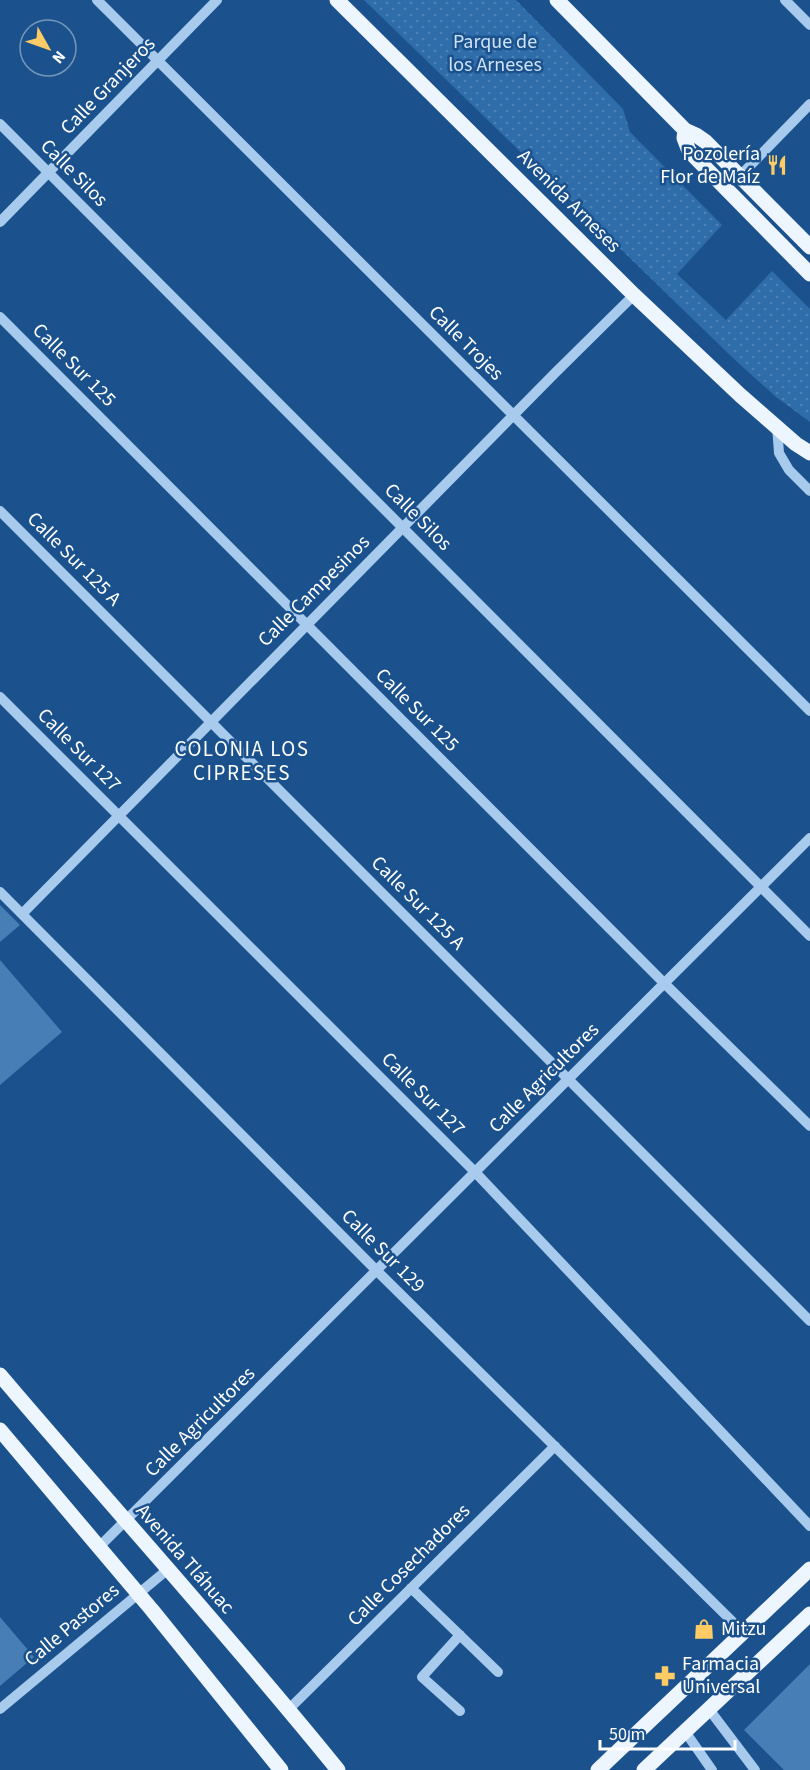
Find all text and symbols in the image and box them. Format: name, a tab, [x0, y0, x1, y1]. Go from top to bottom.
north arrow	[18, 18, 78, 78]
park label: Parque de los Arneses	[448, 28, 542, 79]
street label: Calle Granjeros	[54, 31, 162, 141]
text: N	[47, 46, 71, 68]
street label: Calle Silos	[34, 133, 114, 213]
place label: Pozolería Flor de Maíz	[660, 140, 760, 191]
street label: Avenida Arneses	[511, 143, 627, 259]
restaurant icon: Pozolería Flor de Maíz	[765, 153, 789, 177]
street label: Calle Trojes	[422, 299, 510, 387]
street label: Calle Sur 125	[26, 317, 122, 413]
street label: Calle Silos	[378, 477, 458, 557]
street label: Calle Sur 125 A	[21, 506, 127, 612]
street label: Calle Campesinos	[252, 529, 376, 653]
street label: Calle Sur 125	[369, 662, 465, 758]
street label: Calle Sur 127	[31, 702, 127, 798]
district label: COLONIA LOS CIPRESES	[175, 734, 309, 788]
street label: Calle Sur 125 A	[365, 850, 471, 956]
street label: Calle Agricultores	[483, 1017, 605, 1139]
street label: Calle Sur 127	[375, 1046, 471, 1142]
street label: Calle Sur 129	[335, 1203, 431, 1299]
street label: Calle Agricultores	[139, 1361, 261, 1483]
street label: Calle Cosechadores	[341, 1497, 477, 1633]
street label: Avenida Tláhuac	[129, 1498, 241, 1620]
street label: Calle Pastores	[18, 1577, 126, 1673]
place label: Mitzu	[721, 1615, 766, 1643]
shop icon: Mitzu	[692, 1617, 716, 1641]
place label: Farmacia Universal	[682, 1650, 760, 1701]
pharmacy icon: Farmacia Universal	[653, 1664, 677, 1688]
scale bar	[600, 1713, 735, 1751]
text: 50 m	[609, 1722, 645, 1747]

